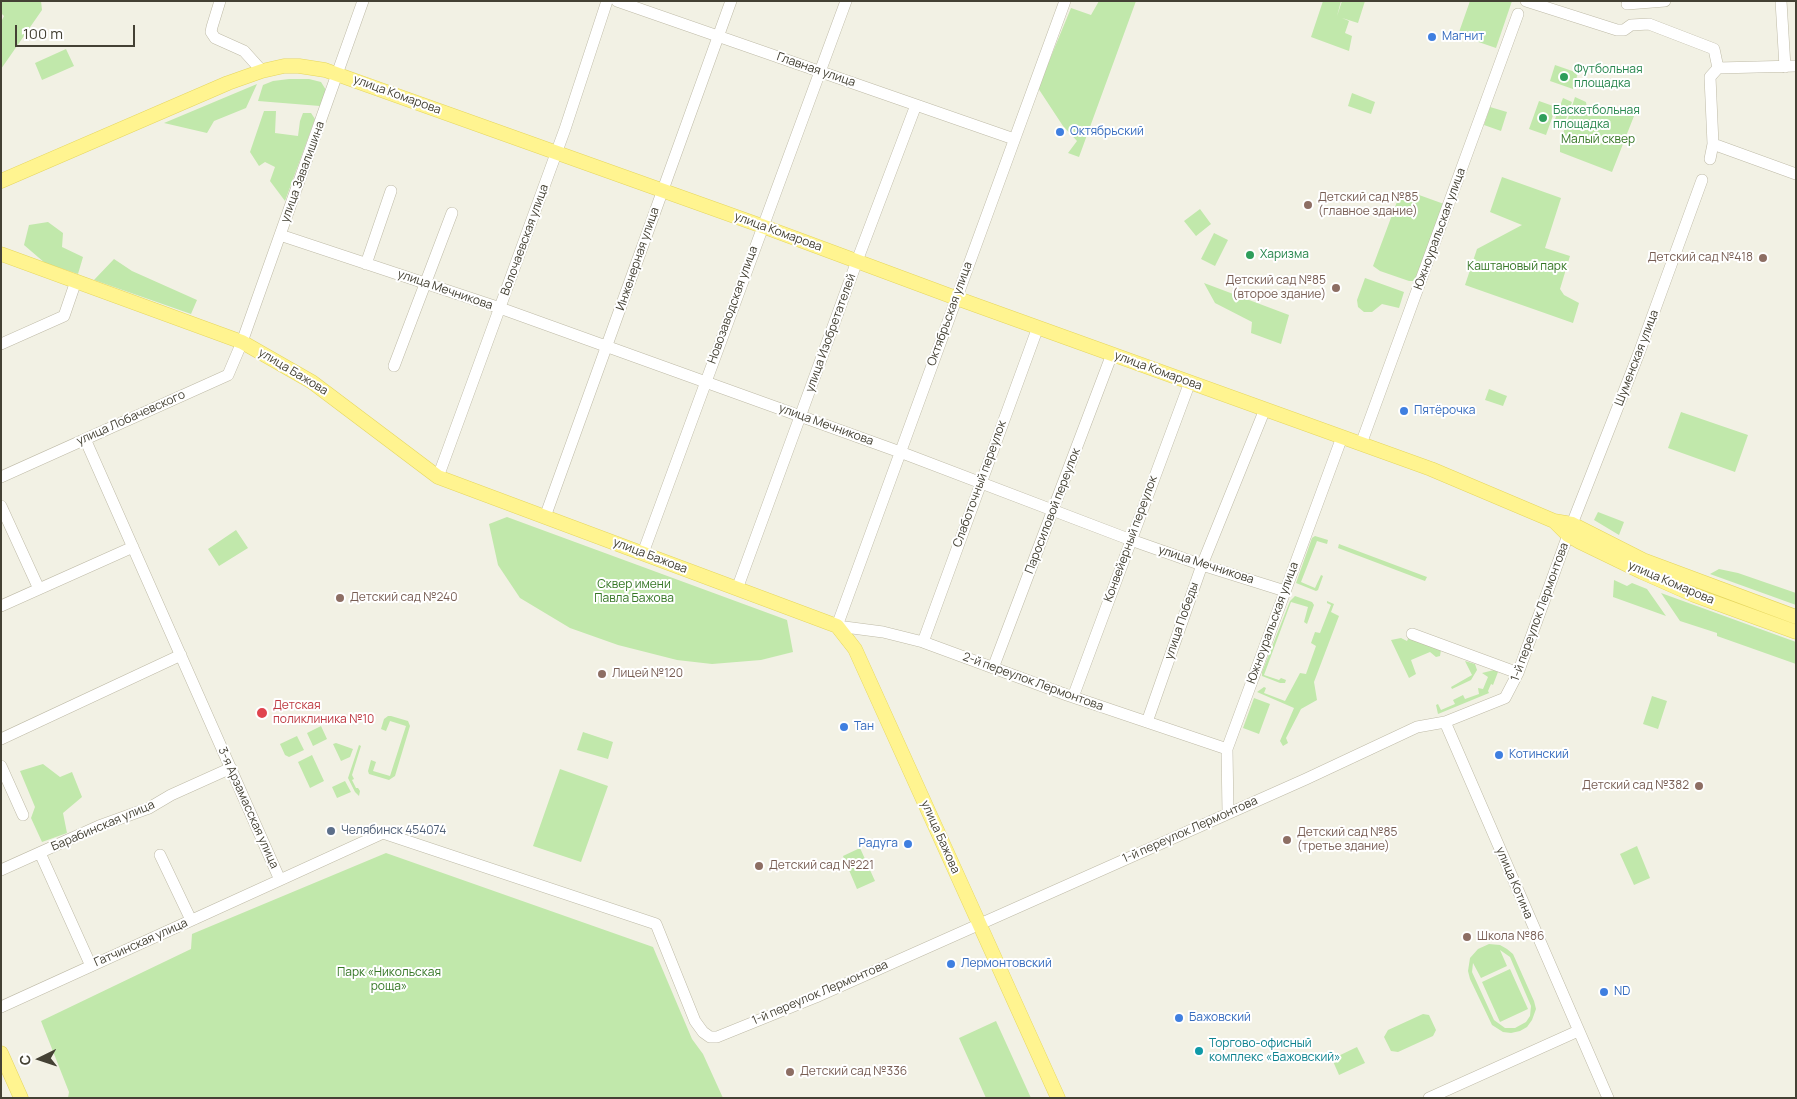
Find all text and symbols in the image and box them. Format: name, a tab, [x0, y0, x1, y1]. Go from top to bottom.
scale bar	[18, 15, 138, 47]
text: 100 m	[23, 23, 63, 44]
place label: Магнит	[1442, 30, 1484, 44]
marker: Магнит	[1426, 31, 1438, 43]
street label: Главная улица	[775, 50, 857, 90]
place label: Футбольная площадка	[1574, 63, 1643, 91]
marker: Футбольная площадка	[1558, 71, 1570, 83]
street label: улица Комарова	[351, 72, 443, 118]
place label: Баскетбольная площадка	[1553, 104, 1640, 132]
marker: Баскетбольная площадка	[1537, 112, 1549, 124]
street label: улица Завалишина	[278, 119, 328, 225]
place label: Октябрьский	[1070, 125, 1144, 139]
marker: Октябрьский	[1054, 126, 1066, 138]
park label: Малый сквер	[1561, 133, 1635, 147]
street label: Южноуральская улица	[1411, 166, 1469, 292]
street label: Волочаевская улица	[498, 182, 552, 298]
place label: Детский сад №85 (главное здание)	[1318, 191, 1418, 219]
marker: Детский сад №85 (главное здание)	[1302, 199, 1314, 211]
street label: Инженерная улица	[614, 205, 662, 313]
street label: улица Комарова	[732, 209, 824, 255]
street label: Новозаводская улица	[705, 244, 761, 366]
place label: Харизма	[1260, 248, 1309, 262]
marker: Харизма	[1244, 249, 1256, 261]
place label: Детский сад №418	[1648, 251, 1753, 265]
marker: Детский сад №418	[1757, 252, 1769, 264]
street label: Октябрьская улица	[924, 260, 976, 368]
park label: Каштановый парк	[1467, 260, 1567, 274]
street label: улица Мечникова	[395, 267, 495, 313]
street label: улица Изобретателей	[803, 272, 859, 394]
place label: Детский сад №85 (второе здание)	[1226, 274, 1326, 302]
marker: Детский сад №85 (второе здание)	[1330, 282, 1342, 294]
street label: Шуменская улица	[1612, 308, 1662, 408]
street label: улица Бажова	[256, 346, 330, 398]
street label: улица Комарова	[1112, 348, 1204, 394]
street label: улица Лобачевского	[74, 388, 188, 448]
street label: улица Мечникова	[777, 401, 875, 449]
place label: Пятёрочка	[1414, 404, 1475, 418]
marker: Пятёрочка	[1398, 405, 1410, 417]
street label: Слаботочный переулок	[950, 419, 1010, 549]
street label: Паросиловой переулок	[1022, 446, 1084, 576]
street label: Конвейерный переулок	[1101, 474, 1161, 604]
street label: улица Бажова	[611, 535, 689, 577]
street label: 1-й переулок Лермонтова	[1508, 541, 1572, 683]
street label: улица Мечникова	[1156, 543, 1256, 587]
street label: улица Комарова	[1626, 558, 1716, 608]
street label: Южноуральская улица	[1244, 560, 1302, 686]
park label: Сквер имени Павла Бажова	[594, 578, 674, 606]
street label: улица Победы	[1162, 580, 1202, 662]
place label: Детский сад №240	[350, 591, 458, 605]
marker: Детский сад №240	[334, 592, 346, 604]
street label: 2-й переулок Лермонтова	[961, 650, 1105, 714]
place label: Лицей №120	[612, 667, 683, 681]
marker: Лицей №120	[596, 668, 608, 680]
place label: Детская поликлиника №10	[273, 699, 374, 727]
marker: Детская поликлиника №10	[255, 706, 269, 720]
place label: Тан	[854, 720, 874, 734]
marker: Тан	[838, 721, 850, 733]
street label: 3-я Арзамасская улица	[215, 745, 281, 871]
place label: Котинский	[1509, 748, 1569, 762]
marker: Котинский	[1493, 749, 1505, 761]
place label: Детский сад №382	[1582, 779, 1689, 793]
marker: Детский сад №382	[1693, 780, 1705, 792]
street label: 1-й переулок Лермонтова	[1120, 794, 1260, 866]
street label: Барабинская улица	[49, 798, 157, 854]
street label: улица Бажова	[917, 798, 963, 876]
place label: Челябинск 454074	[341, 824, 446, 838]
marker: Челябинск 454074	[325, 825, 337, 837]
place label: Детский сад №85 (третье здание)	[1297, 826, 1397, 854]
marker: Детский сад №85 (третье здание)	[1281, 834, 1293, 846]
place label: Радуга	[859, 837, 898, 851]
marker: Радуга	[902, 838, 914, 850]
street label: улица Котина	[1492, 845, 1536, 921]
place label: Детский сад №221	[769, 859, 874, 873]
marker: Детский сад №221	[753, 860, 765, 872]
street label: Гатчинская улица	[92, 916, 190, 970]
place label: Школа №86	[1477, 930, 1544, 944]
marker: Школа №86	[1461, 931, 1473, 943]
place label: Лермонтовский	[961, 957, 1052, 971]
street label: 1-й переулок Лермонтова	[750, 958, 890, 1028]
marker: Лермонтовский	[945, 958, 957, 970]
park label: Парк «Никольская роща»	[337, 966, 441, 994]
place label: ND	[1614, 985, 1630, 999]
marker: ND	[1598, 986, 1610, 998]
place label: Бажовский	[1189, 1011, 1251, 1025]
marker: Бажовский	[1173, 1012, 1185, 1024]
north arrow	[15, 1034, 65, 1084]
place label: Торгово-офисный комплекс «Бажовский»	[1209, 1037, 1341, 1065]
marker: Торгово-офисный комплекс «Бажовский»	[1193, 1045, 1205, 1057]
text: С	[15, 1054, 34, 1066]
place label: Детский сад №336	[800, 1065, 907, 1079]
marker: Детский сад №336	[784, 1066, 796, 1078]

